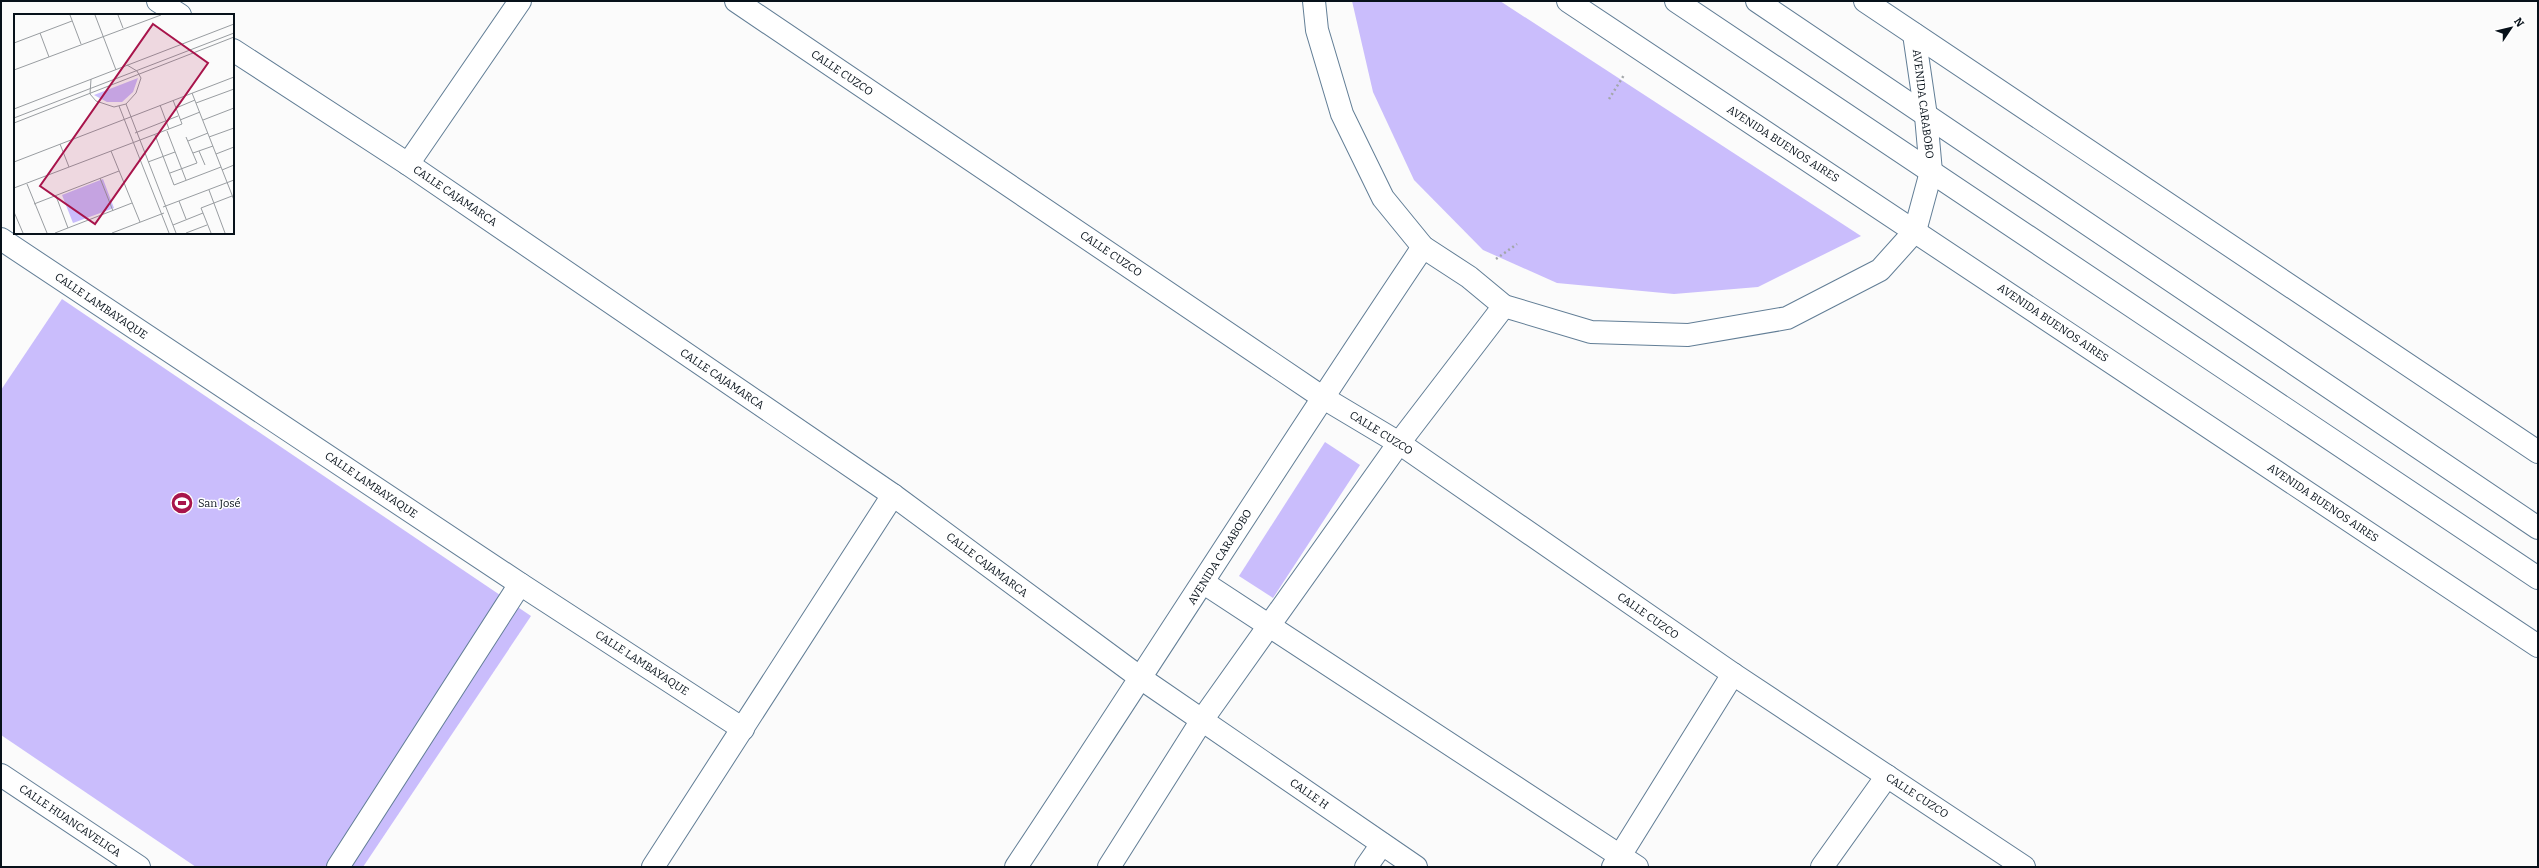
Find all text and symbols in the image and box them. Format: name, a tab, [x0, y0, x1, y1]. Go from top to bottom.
north arrow	[2491, 8, 2531, 48]
inset map	[14, 14, 234, 234]
text: N	[2511, 15, 2527, 30]
street label: CALLE CUZCO	[809, 48, 875, 98]
street label: AVENIDA CARABOBO	[1910, 49, 1936, 159]
street label: AVENIDA BUENOS AIRES	[1725, 103, 1841, 185]
street label: CALLE CAJAMARCA	[410, 163, 500, 229]
street label: CALLE CUZCO	[1078, 229, 1144, 279]
street label: CALLE LAMBAYAQUE	[52, 270, 150, 342]
street label: AVENIDA BUENOS AIRES	[1995, 281, 2111, 365]
street label: CALLE CAJAMARCA	[677, 346, 767, 412]
street label: CALLE CUZCO	[1347, 408, 1415, 458]
street label: CALLE LAMBAYAQUE	[322, 449, 420, 521]
street label: AVENIDA BUENOS AIRES	[2265, 461, 2381, 545]
sports icon: San José	[169, 490, 195, 516]
place label: San José	[198, 497, 241, 510]
street label: AVENIDA CARABOBO	[1185, 507, 1255, 607]
street label: CALLE CAJAMARCA	[944, 530, 1030, 600]
street label: CALLE CUZCO	[1615, 590, 1681, 642]
street label: CALLE LAMBAYAQUE	[593, 628, 691, 698]
street label: CALLE CUZCO	[1883, 771, 1951, 821]
street label: CALLE H	[1287, 776, 1331, 812]
street label: CALLE HUANCAVELICA	[17, 782, 124, 860]

